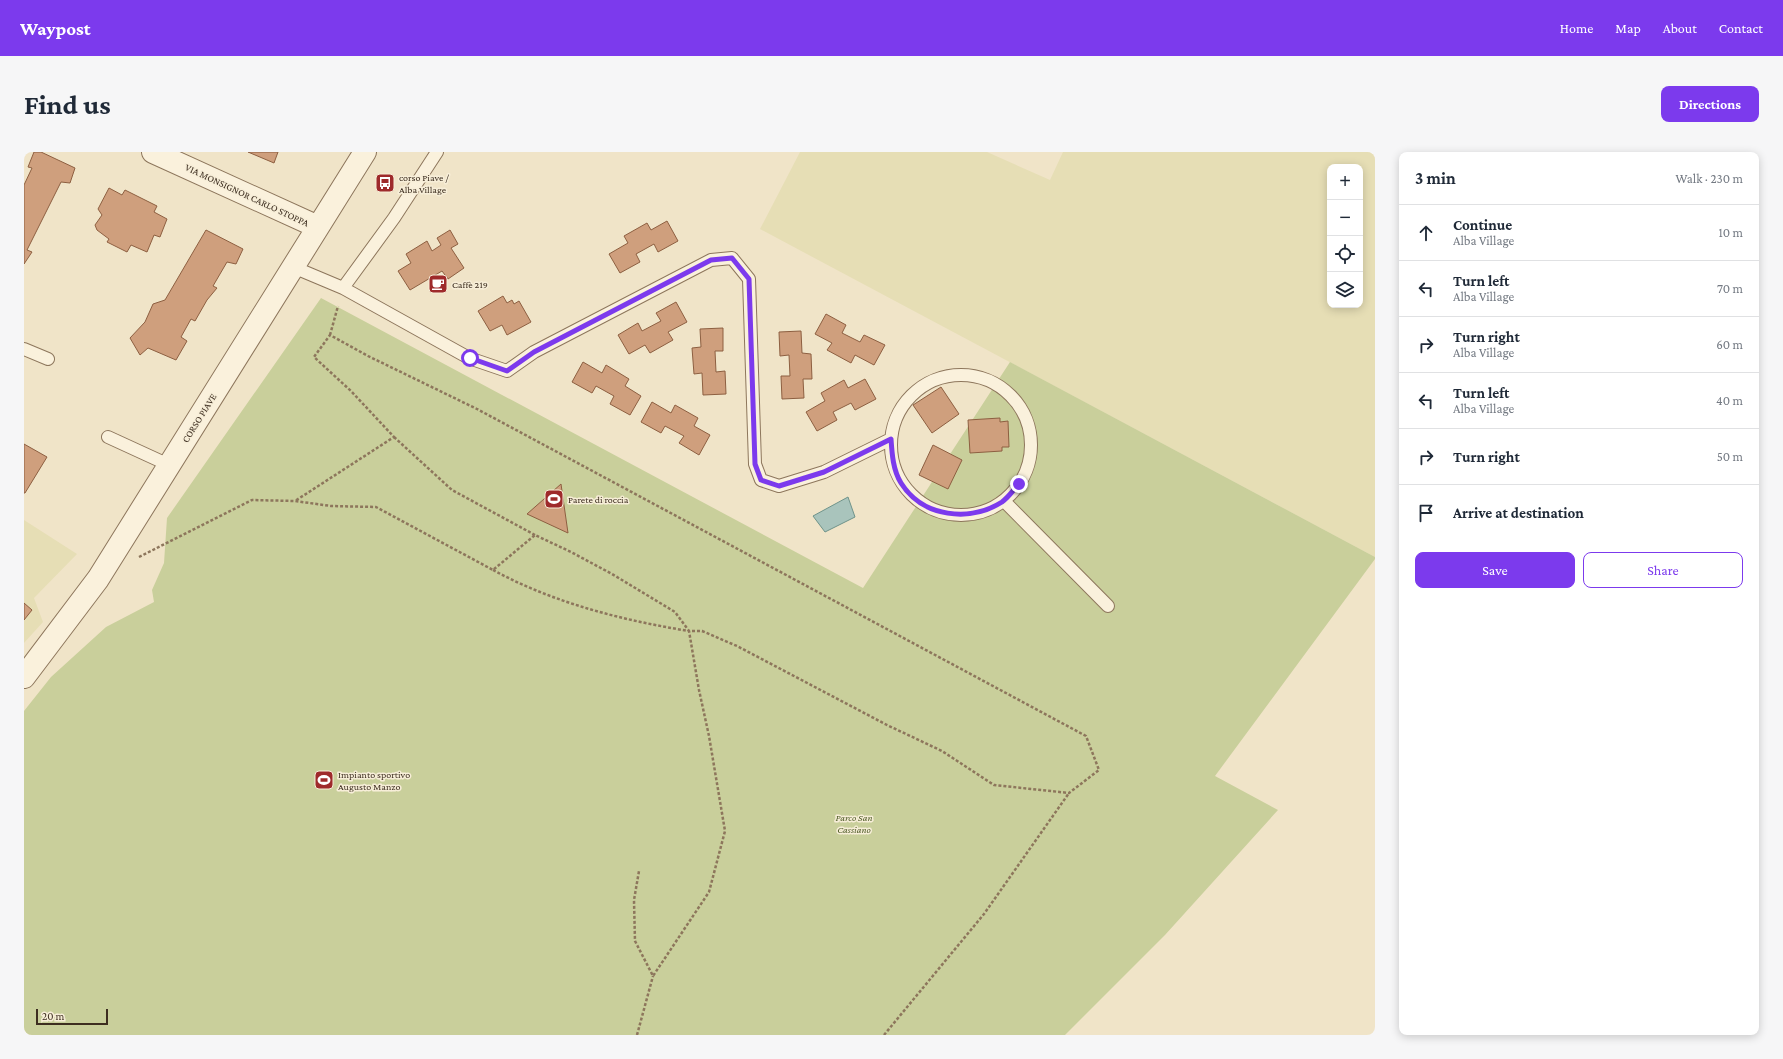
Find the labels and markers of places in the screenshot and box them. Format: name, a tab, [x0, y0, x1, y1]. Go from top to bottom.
bus stop icon: corso Piave / Alba Village	[374, 172, 396, 194]
place label: corso Piave / Alba Village	[399, 172, 449, 195]
cafe icon: Caffè 219	[427, 273, 449, 295]
place label: Caffè 219	[452, 279, 488, 290]
sports icon: Parete di roccia	[543, 488, 565, 510]
place label: Parete di roccia	[568, 494, 629, 505]
sports icon: Impianto sportivo Augusto Manzo	[313, 769, 335, 791]
place label: Impianto sportivo Augusto Manzo	[338, 769, 410, 792]

